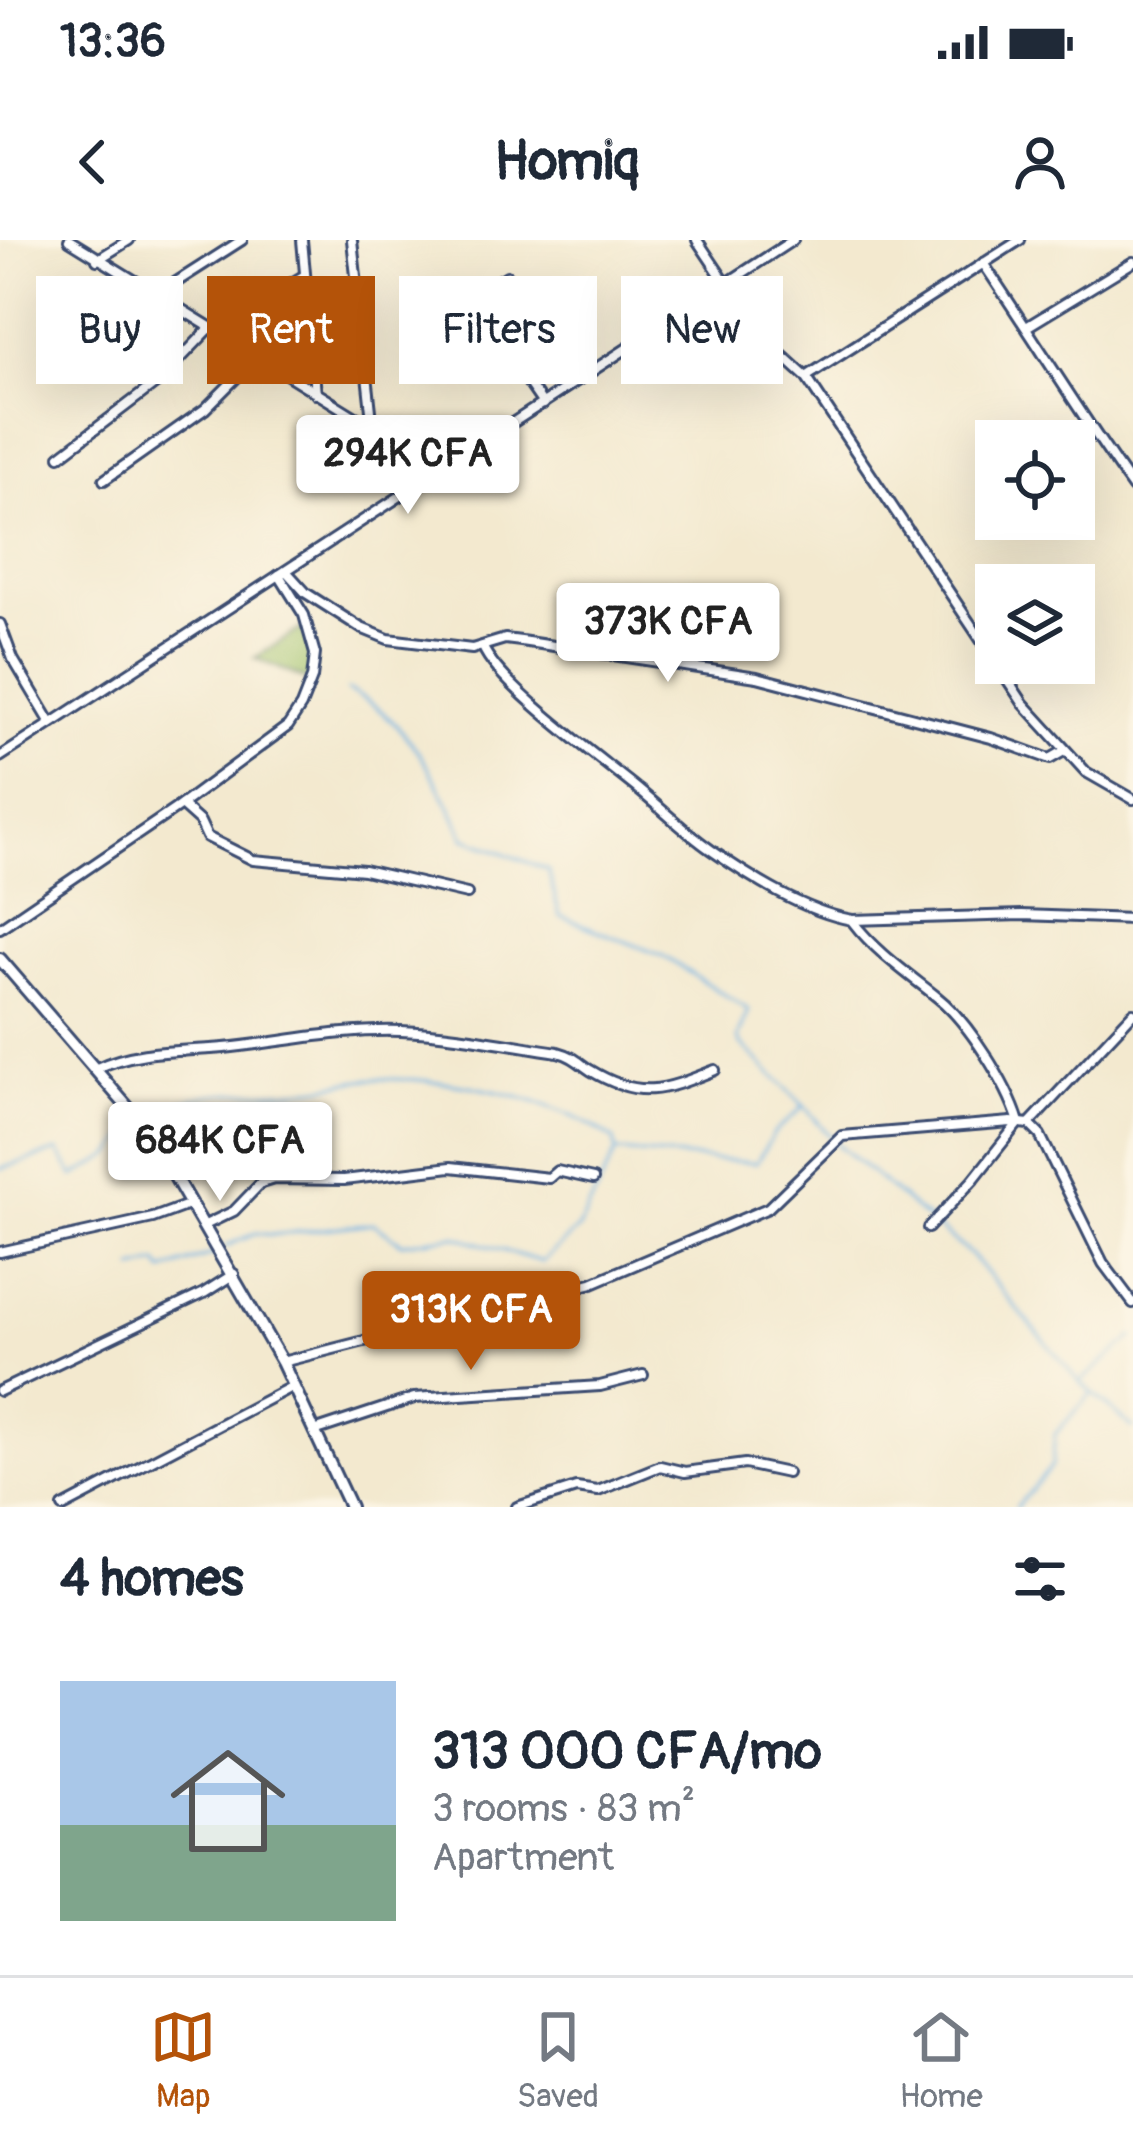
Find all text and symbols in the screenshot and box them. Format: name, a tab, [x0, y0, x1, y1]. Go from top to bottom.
text: 13:36	[60, 14, 166, 70]
text: Homiq	[494, 128, 639, 196]
icon: back	[60, 129, 126, 195]
icon: person	[1007, 129, 1073, 195]
chip: Buy	[36, 276, 183, 384]
chip: Rent	[207, 276, 375, 384]
chip: Filters	[399, 276, 597, 384]
chip: New	[621, 276, 783, 384]
pin: 294K CFA	[284, 415, 532, 517]
map controls	[975, 420, 1095, 684]
button: locate	[975, 420, 1095, 540]
text: 294K CFA	[323, 429, 493, 478]
button: layers	[975, 564, 1095, 684]
pin: 373K CFA	[544, 583, 792, 685]
text: 373K CFA	[584, 597, 753, 646]
pin: 684K CFA	[96, 1102, 344, 1204]
text: 684K CFA	[135, 1116, 305, 1165]
pin: 313K CFA	[347, 1271, 595, 1373]
text: 313K CFA	[389, 1285, 553, 1334]
icon: filters	[1007, 1546, 1073, 1612]
text: 4 homes	[60, 1547, 244, 1611]
text: 313 000 CFA/mo	[432, 1720, 822, 1784]
icon: home	[156, 1729, 300, 1873]
text: 3 rooms · 83 m²	[432, 1784, 695, 1833]
text: Apartment	[432, 1833, 614, 1882]
tab: Map	[150, 2004, 216, 2117]
tab: Saved	[517, 2004, 599, 2117]
tab: Home	[899, 2004, 983, 2117]

